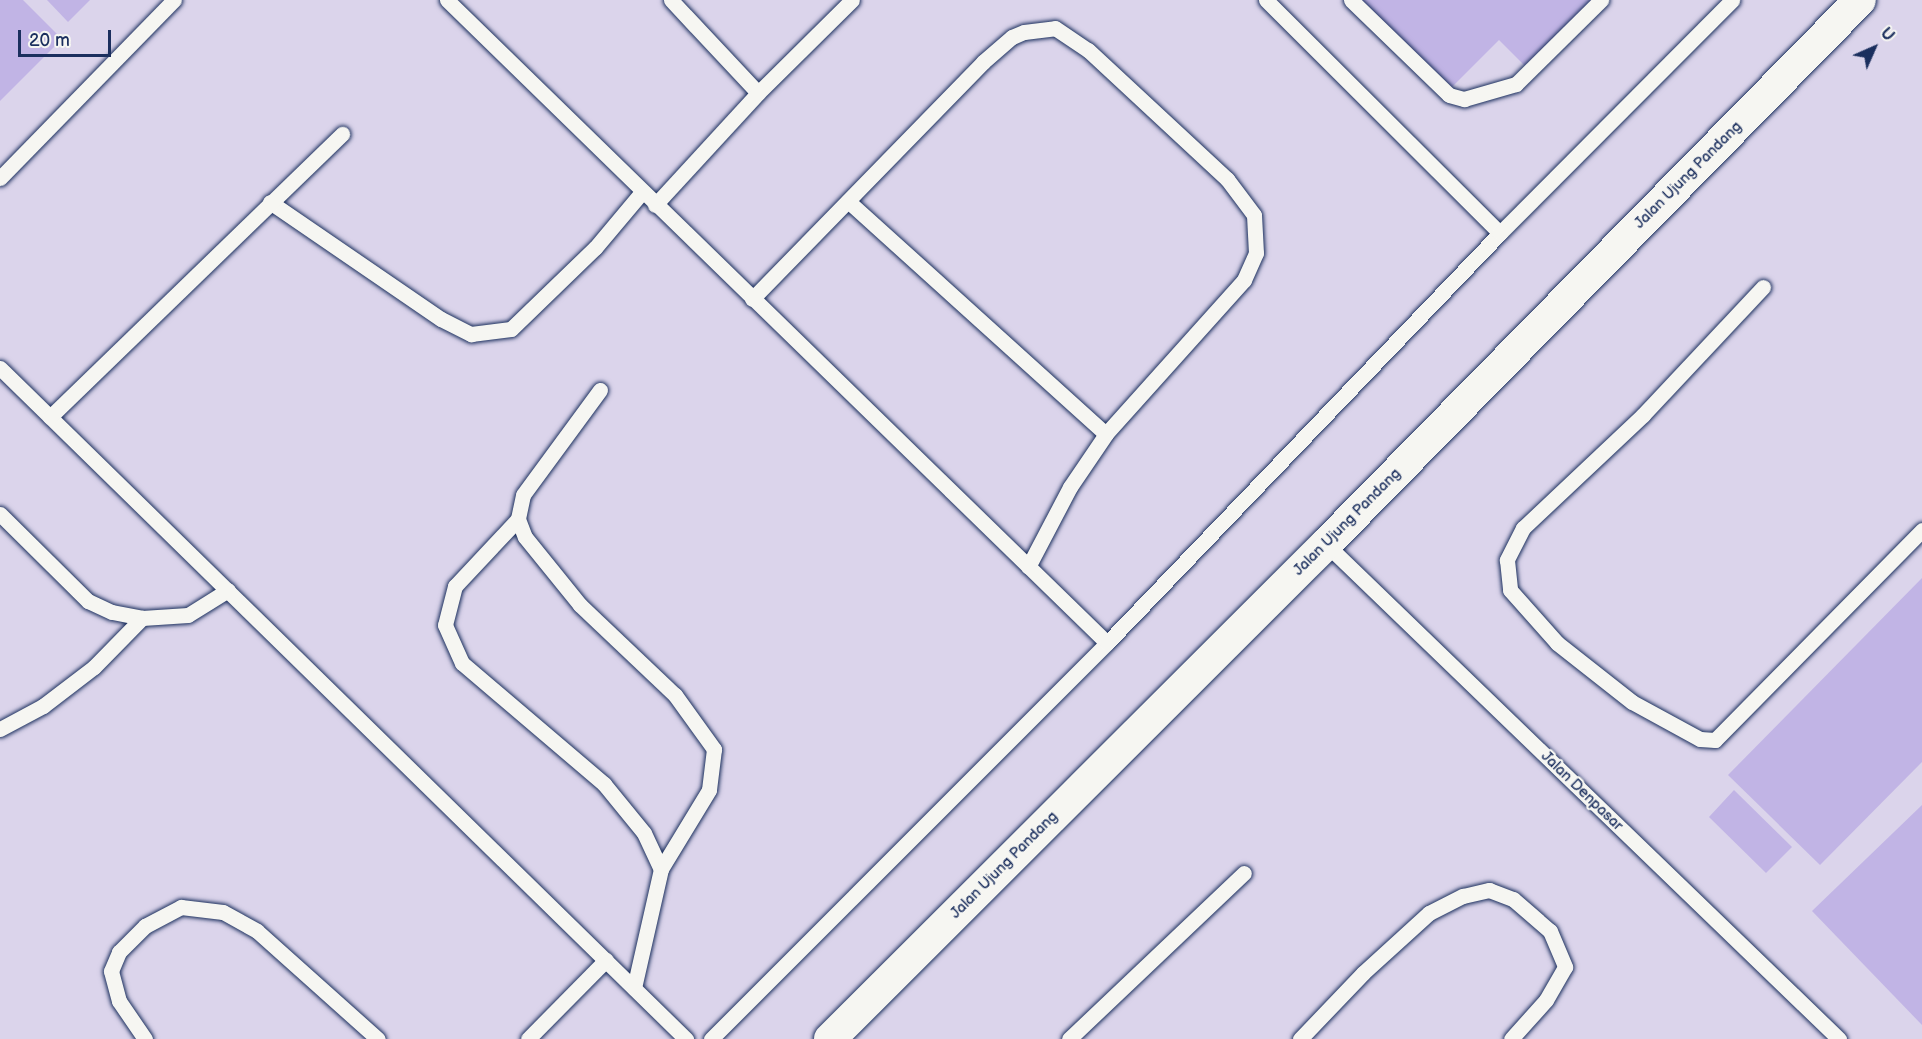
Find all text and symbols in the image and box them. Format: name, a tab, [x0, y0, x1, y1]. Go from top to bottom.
scale bar	[21, 18, 114, 56]
north arrow	[1844, 18, 1904, 78]
text: U	[1876, 24, 1898, 46]
text: 20 m	[29, 30, 70, 51]
street label: Jalan Ujung Pandang	[1631, 118, 1745, 232]
street label: Jalan Ujung Pandang	[1290, 465, 1404, 579]
street label: Jalan Denpasar	[1537, 747, 1627, 835]
street label: Jalan Ujung Pandang	[947, 808, 1061, 922]

